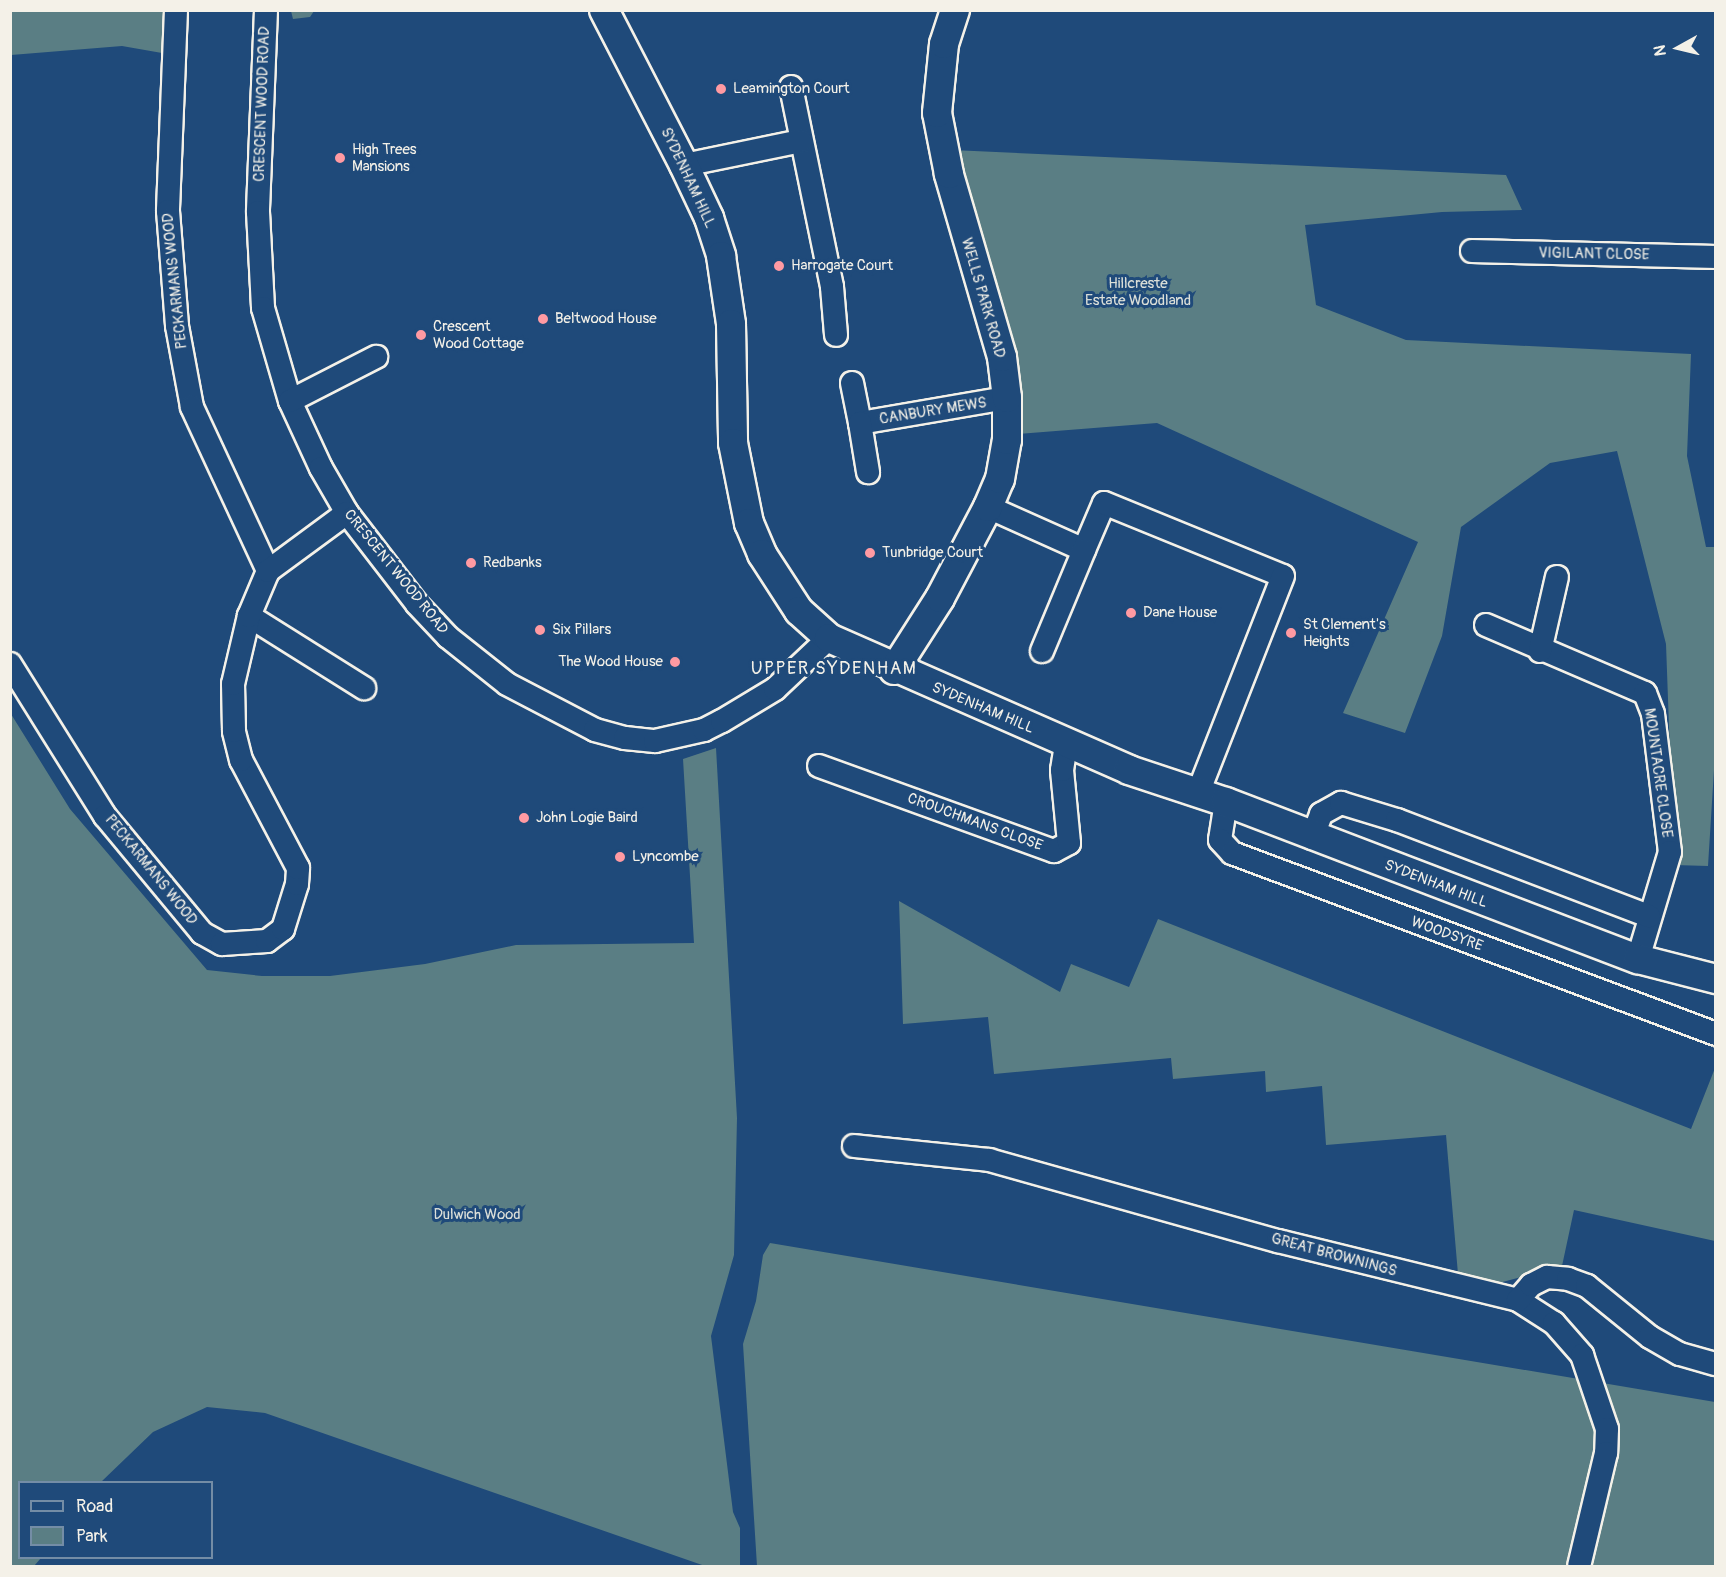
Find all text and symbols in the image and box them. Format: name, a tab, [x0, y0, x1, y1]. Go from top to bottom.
north arrow	[1648, 18, 1708, 78]
street label: CRESCENT WOOD ROAD	[250, 26, 274, 182]
text: N	[1650, 44, 1671, 57]
place label: Leamington Court	[733, 80, 850, 98]
marker: Leamington Court	[714, 82, 728, 96]
street label: SYDENHAM HILL	[657, 125, 719, 231]
place label: High Trees Mansions	[352, 140, 417, 175]
marker: High Trees Mansions	[333, 151, 347, 165]
street label: PECKARMANS WOOD	[159, 212, 191, 350]
street label: WELLS PARK ROAD	[957, 236, 1009, 360]
street label: VIGILANT CLOSE	[1538, 244, 1650, 264]
place label: Harrogate Court	[791, 257, 893, 275]
marker: Harrogate Court	[772, 259, 786, 273]
park label: Hillcreste Estate Woodland	[1085, 274, 1191, 309]
place label: Beltwood House	[555, 310, 657, 328]
marker: Beltwood House	[536, 312, 550, 326]
place label: Crescent Wood Cottage	[433, 317, 524, 352]
marker: Crescent Wood Cottage	[414, 328, 428, 342]
street label: CANBURY MEWS	[878, 394, 988, 428]
street label: CRESCENT WOOD ROAD	[340, 506, 452, 638]
place label: Tunbridge Court	[882, 544, 983, 562]
marker: Tunbridge Court	[863, 546, 877, 560]
place label: Redbanks	[483, 554, 542, 572]
marker: Redbanks	[464, 556, 478, 570]
place label: Dane House	[1143, 604, 1217, 622]
marker: Dane House	[1124, 606, 1138, 620]
place label: St Clement's Heights	[1303, 615, 1386, 650]
place label: Six Pillars	[552, 621, 611, 639]
marker: Six Pillars	[533, 623, 547, 637]
marker: St Clement's Heights	[1284, 626, 1298, 640]
place label: The Wood House	[558, 653, 663, 671]
marker: The Wood House	[668, 655, 682, 669]
district label: UPPER SYDENHAM	[751, 658, 917, 680]
street label: SYDENHAM HILL	[929, 678, 1037, 738]
street label: MOUNTACRE CLOSE	[1640, 707, 1676, 839]
street label: CROUCHMANS CLOSE	[905, 789, 1045, 855]
place label: John Logie Baird	[536, 809, 638, 827]
street label: PECKARMANS WOOD	[101, 811, 201, 929]
marker: John Logie Baird	[517, 811, 531, 825]
place label: Lyncombe	[632, 848, 699, 866]
marker: Lyncombe	[613, 850, 627, 864]
street label: SYDENHAM HILL	[1382, 856, 1490, 912]
street label: WOODSYRE	[1409, 913, 1485, 955]
park label: Dulwich Wood	[433, 1206, 521, 1224]
street label: GREAT BROWNINGS	[1269, 1230, 1399, 1280]
legend	[18, 1481, 213, 1559]
text: Road	[76, 1495, 113, 1518]
text: Park	[76, 1525, 108, 1548]

